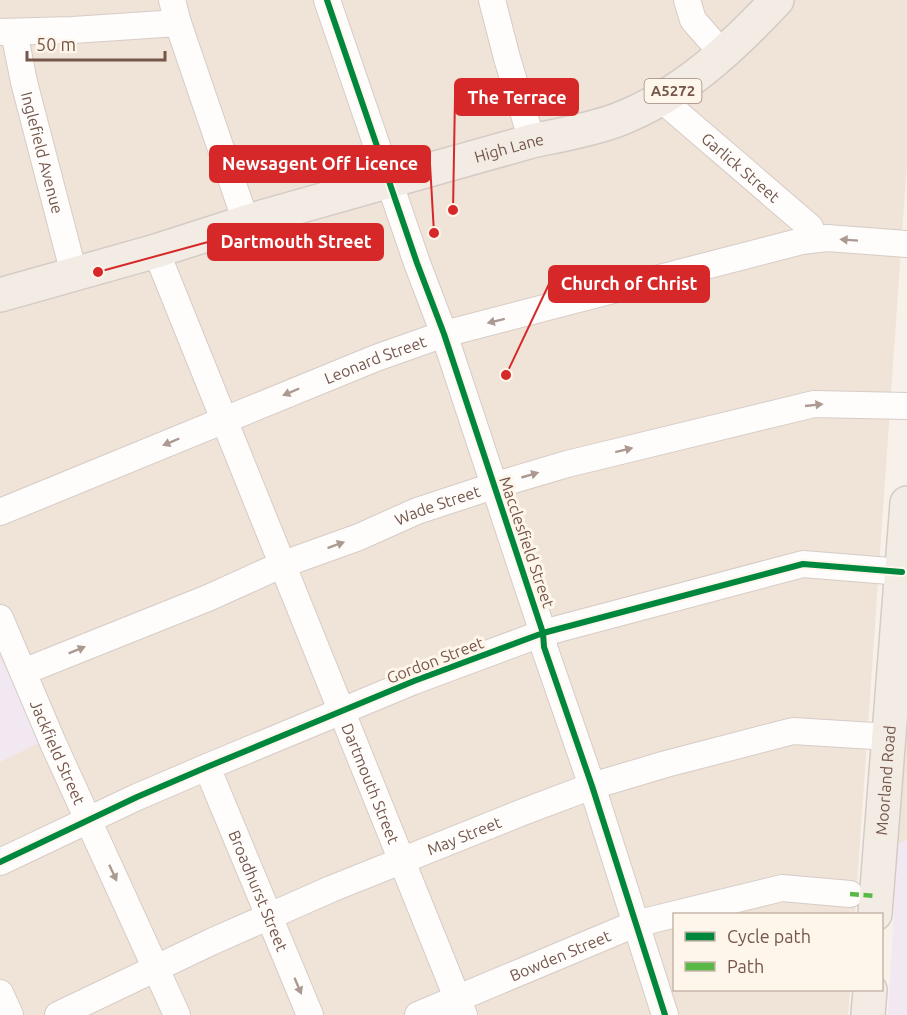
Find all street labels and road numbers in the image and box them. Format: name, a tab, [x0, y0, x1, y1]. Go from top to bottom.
road number: A5272	[644, 79, 702, 103]
street label: Inglefield Avenue	[18, 90, 67, 216]
street label: Garlick Street	[698, 129, 784, 206]
street label: High Lane	[472, 130, 545, 166]
street label: Leonard Street	[322, 332, 429, 387]
street label: Macclesfield Street	[496, 474, 558, 611]
street label: Wade Street	[392, 482, 483, 529]
street label: Gordon Street	[384, 633, 487, 687]
street label: Jackfield Street	[27, 697, 89, 808]
street label: Dartmouth Street	[338, 721, 403, 847]
street label: Moorland Road	[872, 725, 899, 836]
street label: May Street	[424, 812, 504, 859]
street label: Broadhurst Street	[225, 828, 292, 955]
street label: Bowden Street	[507, 926, 614, 985]

